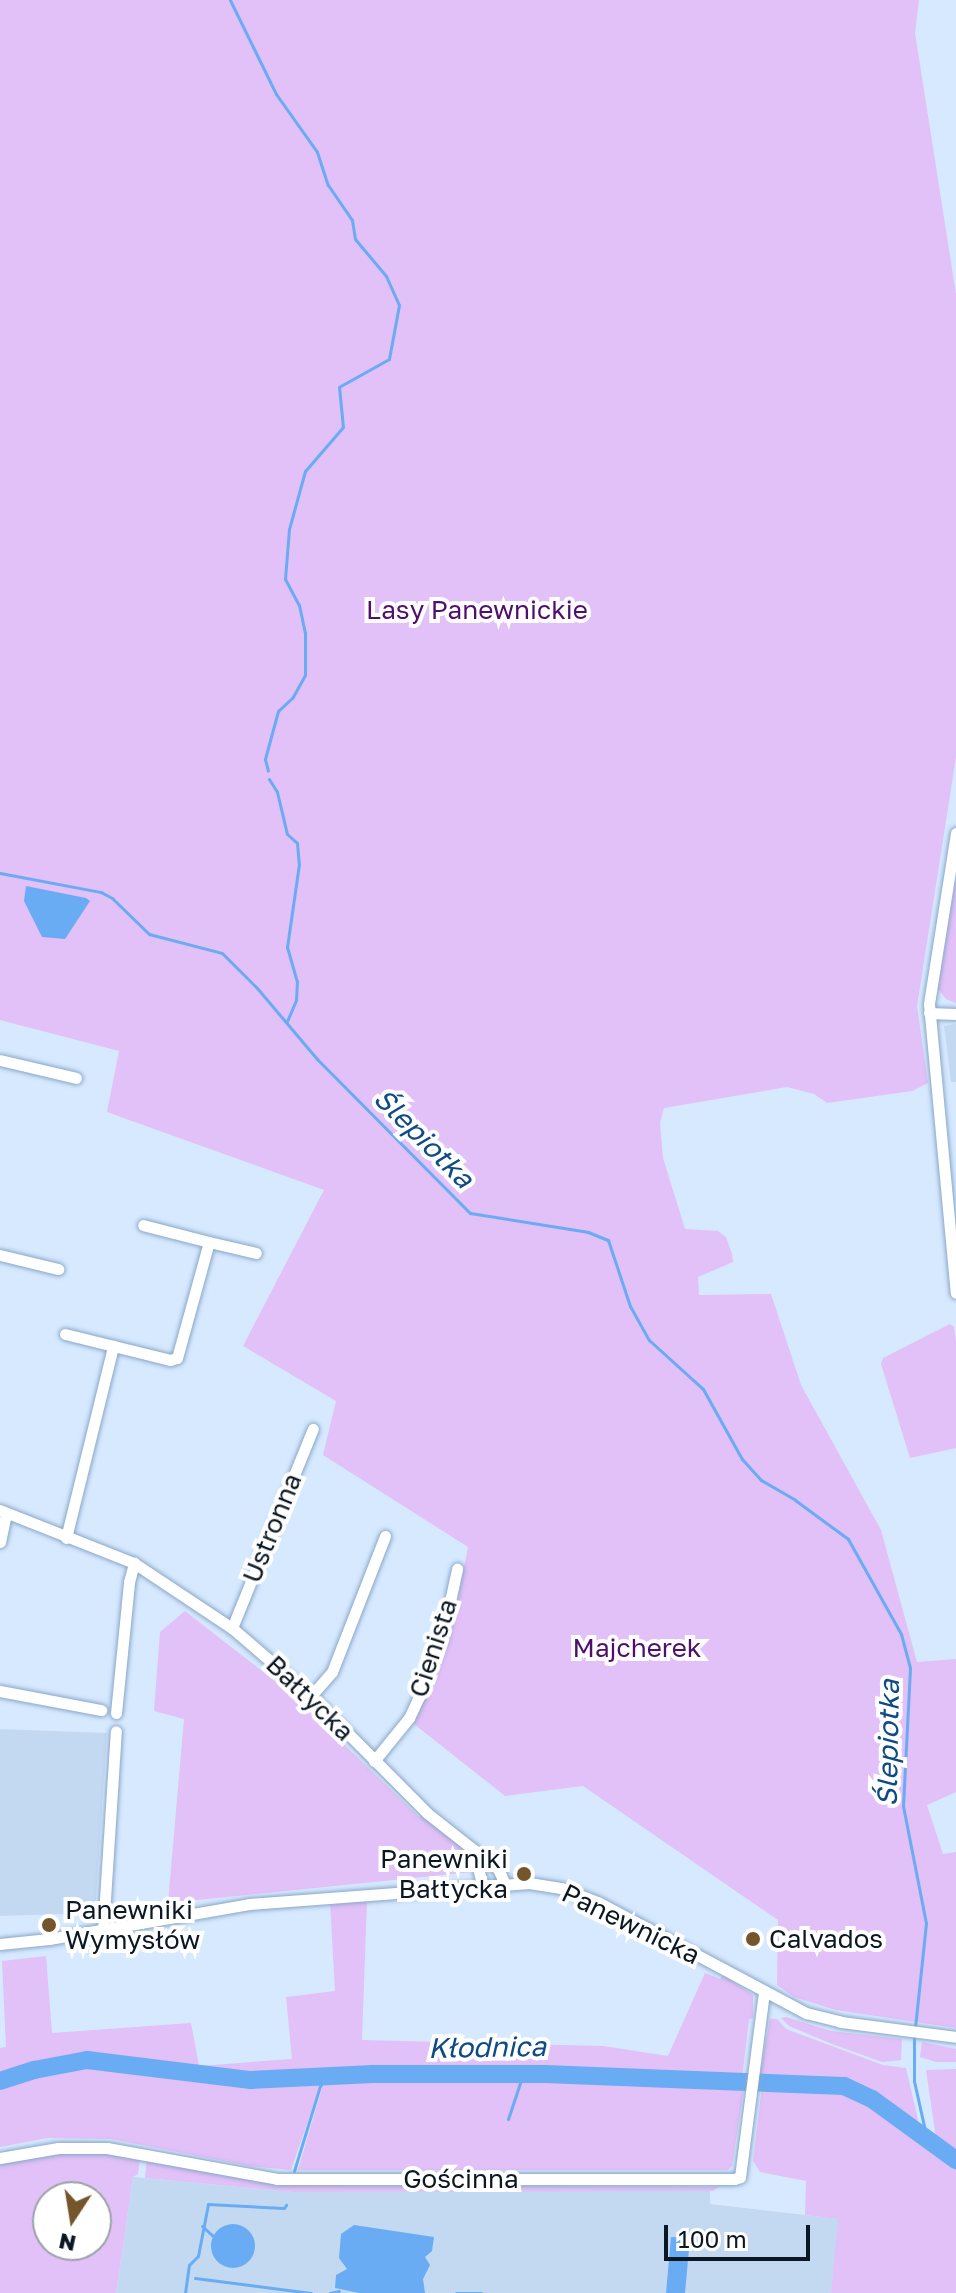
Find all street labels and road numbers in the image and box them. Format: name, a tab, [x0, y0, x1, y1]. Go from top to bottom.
street label: Ustronna	[236, 1469, 308, 1587]
street label: Cienista	[402, 1595, 464, 1701]
street label: Bałtycka	[260, 1649, 360, 1747]
street label: Panewnicka	[557, 1877, 705, 1971]
street label: Gościnna	[403, 2163, 519, 2195]

